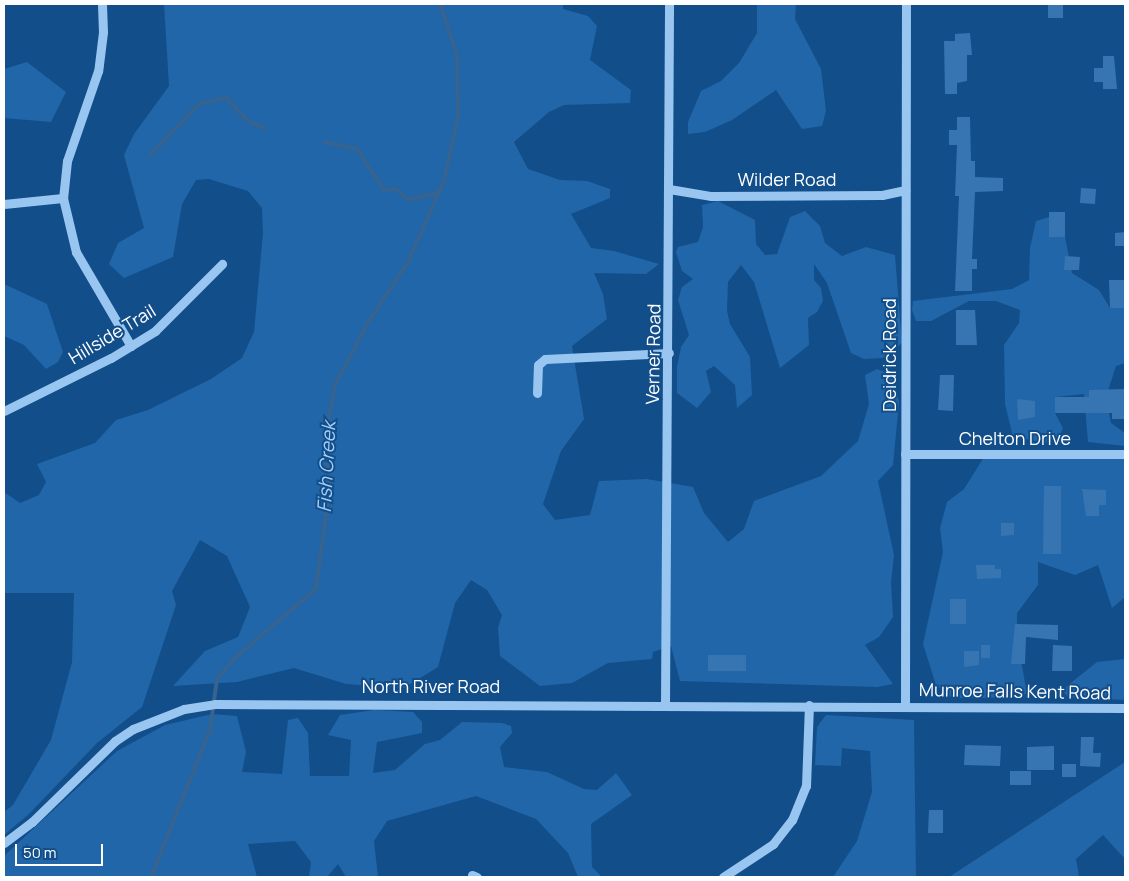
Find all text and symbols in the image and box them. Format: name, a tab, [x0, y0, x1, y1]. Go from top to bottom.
street label: Wilder Road	[738, 168, 836, 190]
street label: Deidrick Road	[878, 298, 900, 412]
street label: Hillside Trail	[65, 300, 159, 368]
street label: Verner Road	[641, 303, 665, 405]
water label: Fish Creek	[313, 421, 341, 513]
street label: Chelton Drive	[959, 427, 1071, 449]
street label: North River Road	[362, 675, 500, 697]
street label: Munroe Falls Kent Road	[919, 679, 1111, 703]
scale bar	[18, 834, 105, 866]
text: 50 m	[23, 842, 57, 863]

